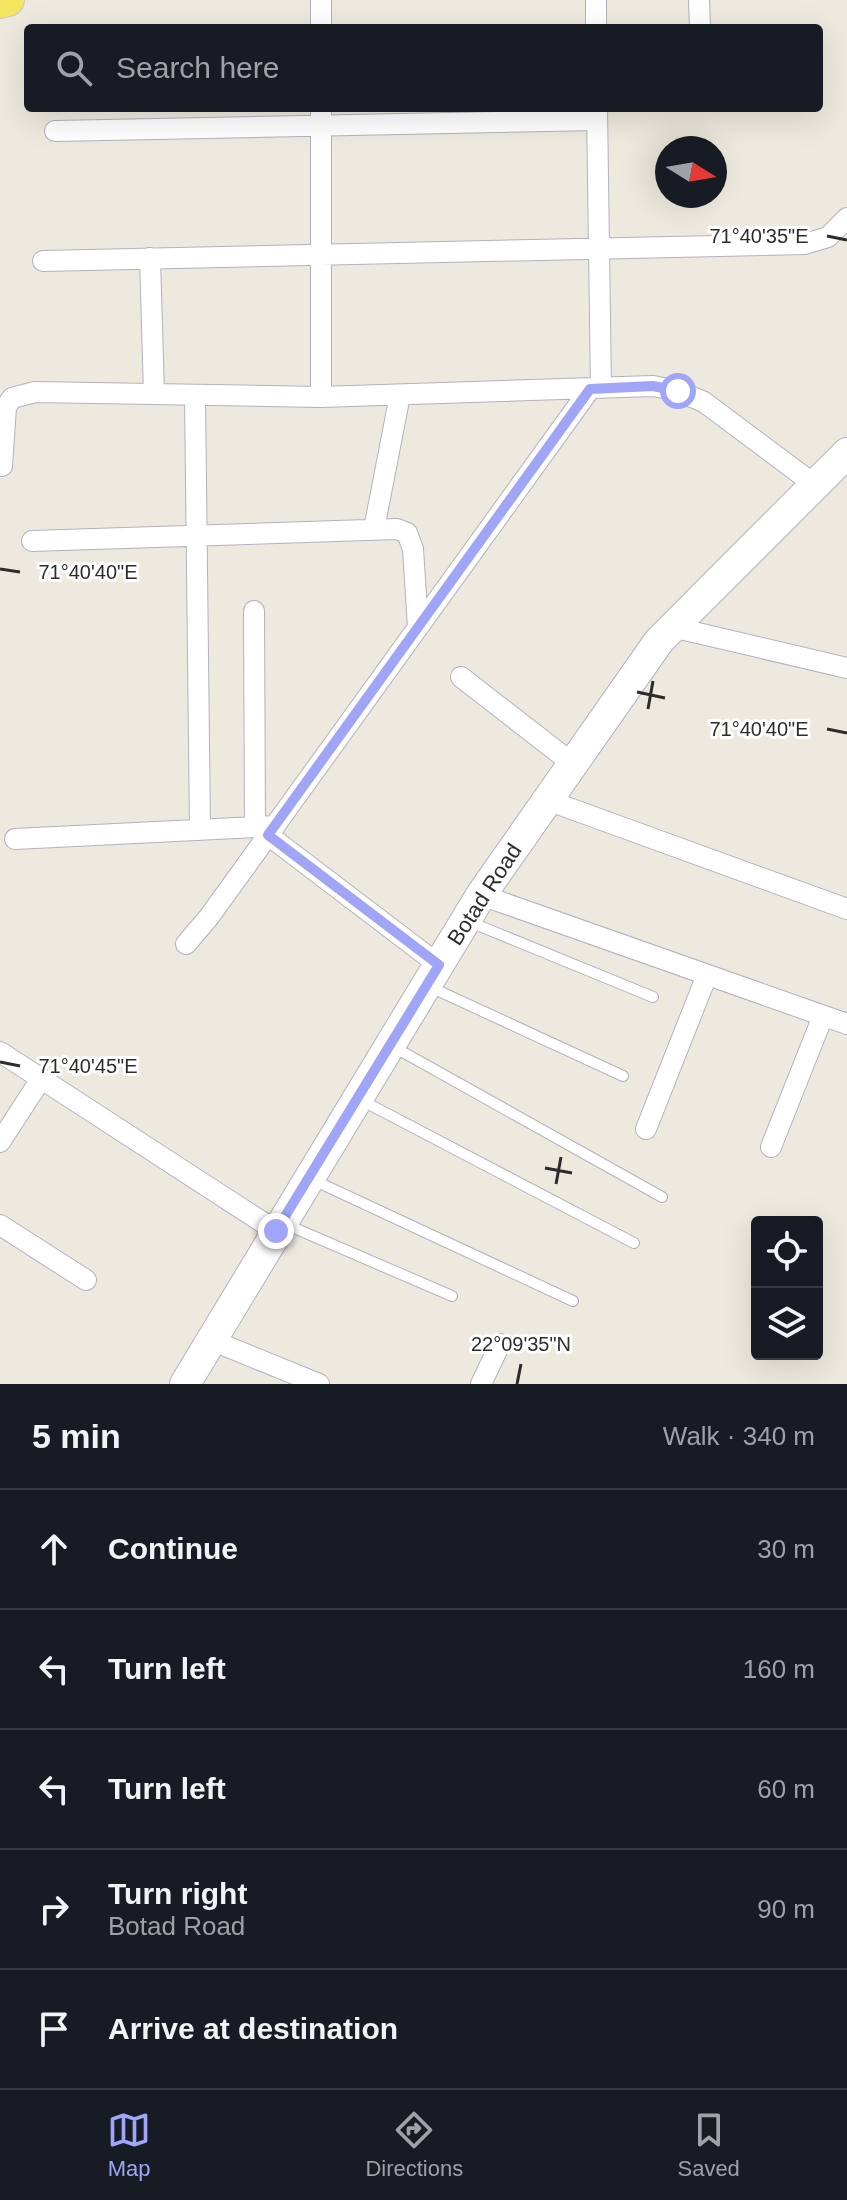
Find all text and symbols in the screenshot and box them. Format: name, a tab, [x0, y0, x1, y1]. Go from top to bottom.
search box	[24, 24, 823, 112]
icon: search	[52, 46, 96, 90]
text: Search here	[116, 51, 279, 84]
north arrow	[655, 136, 727, 208]
text: 71°40'35"E	[710, 225, 809, 247]
route start	[660, 373, 696, 409]
text: 71°40'40"E	[39, 561, 138, 583]
text: 71°40'40"E	[710, 718, 809, 740]
street label: Botad Road	[442, 839, 527, 950]
text: 71°40'45"E	[39, 1055, 138, 1077]
route end	[258, 1213, 294, 1249]
map controls	[751, 1216, 823, 1360]
button: locate	[751, 1216, 823, 1288]
button: layers	[751, 1288, 823, 1360]
text: 22°09'35"N	[471, 1333, 571, 1355]
text: 5 min	[32, 1417, 121, 1455]
text: Walk · 340 m	[663, 1421, 815, 1451]
icon: ahead	[32, 1527, 76, 1571]
text: Continue	[108, 1532, 238, 1565]
text: 30 m	[757, 1534, 815, 1564]
icon: left	[32, 1647, 76, 1691]
text: Turn left	[108, 1652, 226, 1685]
text: 160 m	[743, 1654, 815, 1684]
icon: left	[32, 1767, 76, 1811]
text: Turn left	[108, 1772, 226, 1805]
text: 60 m	[757, 1774, 815, 1804]
text: Turn right	[108, 1877, 247, 1910]
icon: right	[32, 1887, 76, 1931]
text: 90 m	[757, 1894, 815, 1924]
text: Botad Road	[108, 1911, 245, 1941]
icon: arrive	[32, 2007, 76, 2051]
text: Arrive at destination	[108, 2012, 398, 2045]
tab: Map	[107, 2108, 151, 2182]
tab: Directions	[365, 2108, 463, 2182]
tab: Saved	[677, 2108, 740, 2182]

